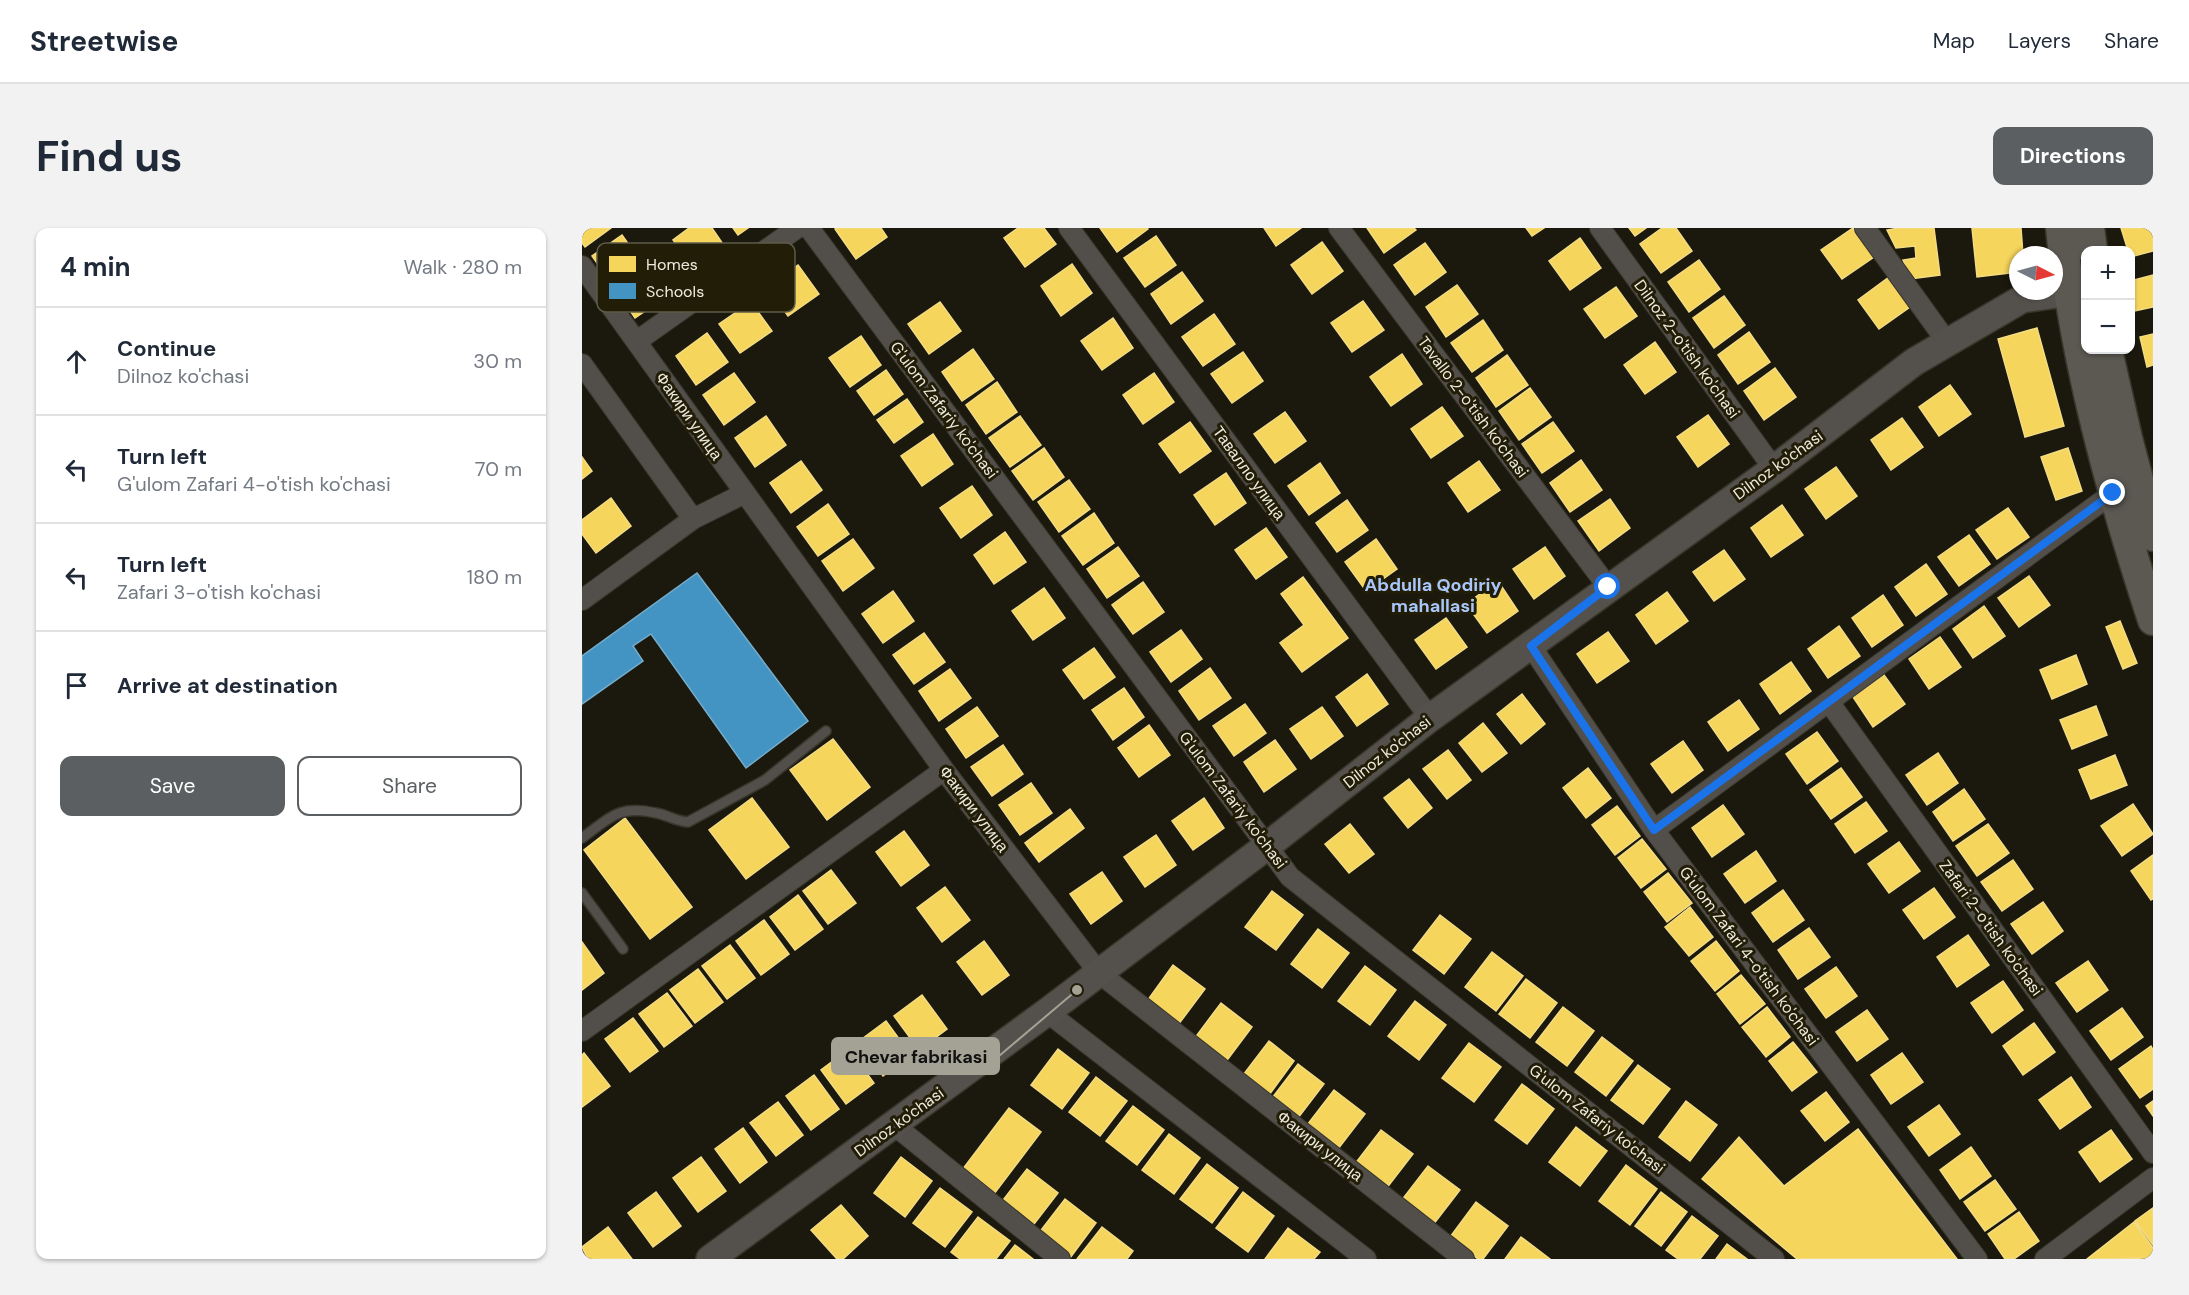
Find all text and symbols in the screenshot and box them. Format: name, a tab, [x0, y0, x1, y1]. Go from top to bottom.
text: Streetwise	[30, 23, 178, 60]
text: Map	[1933, 27, 1975, 55]
text: Layers	[2008, 27, 2071, 55]
text: Share	[2104, 27, 2159, 55]
button: Directions	[1993, 127, 2153, 185]
text: Find us	[36, 129, 182, 184]
legend	[597, 243, 795, 312]
north arrow	[2009, 246, 2063, 300]
map controls	[2081, 246, 2135, 354]
button: +	[2081, 246, 2135, 300]
text: 4 min	[60, 250, 131, 284]
text: Walk · 280 m	[403, 254, 522, 280]
text: Homes	[646, 254, 698, 275]
street label: Dilnoz 2-o'tish ko'chasi	[1630, 275, 1744, 423]
text: Schools	[646, 281, 704, 302]
button: −	[2081, 300, 2135, 354]
street label: Tavallo 2-o'tish ko'chasi	[1413, 332, 1533, 482]
text: Continue	[117, 334, 216, 363]
street label: G'ulom Zafariy ko'chasi	[885, 337, 1003, 483]
icon: ahead	[60, 345, 93, 378]
text: 30 m	[473, 348, 522, 374]
text: Dilnoz ko'chasi	[117, 363, 249, 389]
street label: Факири улица	[651, 368, 727, 464]
street label: Тавалло улица	[1208, 422, 1290, 524]
street label: Dilnoz ko'chasi	[1729, 425, 1827, 505]
text: Turn left	[117, 442, 207, 471]
icon: left	[60, 453, 93, 486]
text: 70 m	[475, 456, 522, 482]
text: G'ulom Zafari 4-o'tish ko'chasi	[117, 471, 391, 497]
route end	[2099, 479, 2125, 505]
text: Turn left	[117, 550, 207, 579]
icon: left	[60, 561, 93, 594]
text: 180 m	[467, 564, 522, 590]
district label: Abdulla Qodiriy mahallasi	[1365, 573, 1502, 618]
route start	[1594, 573, 1620, 599]
text: Zafari 3-o'tish ko'chasi	[117, 579, 321, 605]
icon: arrive	[60, 669, 93, 702]
text: Arrive at destination	[117, 671, 338, 700]
street label: Dilnoz ko'chasi	[1339, 711, 1435, 793]
street label: G'ulom Zafariy ko'chasi	[1174, 727, 1292, 873]
button: Save	[60, 756, 285, 816]
button: Share	[297, 756, 522, 816]
street label: Факири улица	[935, 762, 1013, 857]
street label: Zafari 2-o'tish ko'chasi	[1935, 856, 2047, 1000]
street label: G'ulom Zafari 4-o'tish ko'chasi	[1675, 862, 1823, 1050]
callout: Chevar fabrikasi	[832, 1038, 999, 1074]
text: Chevar fabrikasi	[845, 1045, 987, 1069]
street label: G'ulom Zafariy ko'chasi	[1525, 1059, 1669, 1179]
street label: Dilnoz ko'chasi	[850, 1082, 948, 1162]
street label: Факири улица	[1273, 1106, 1367, 1186]

